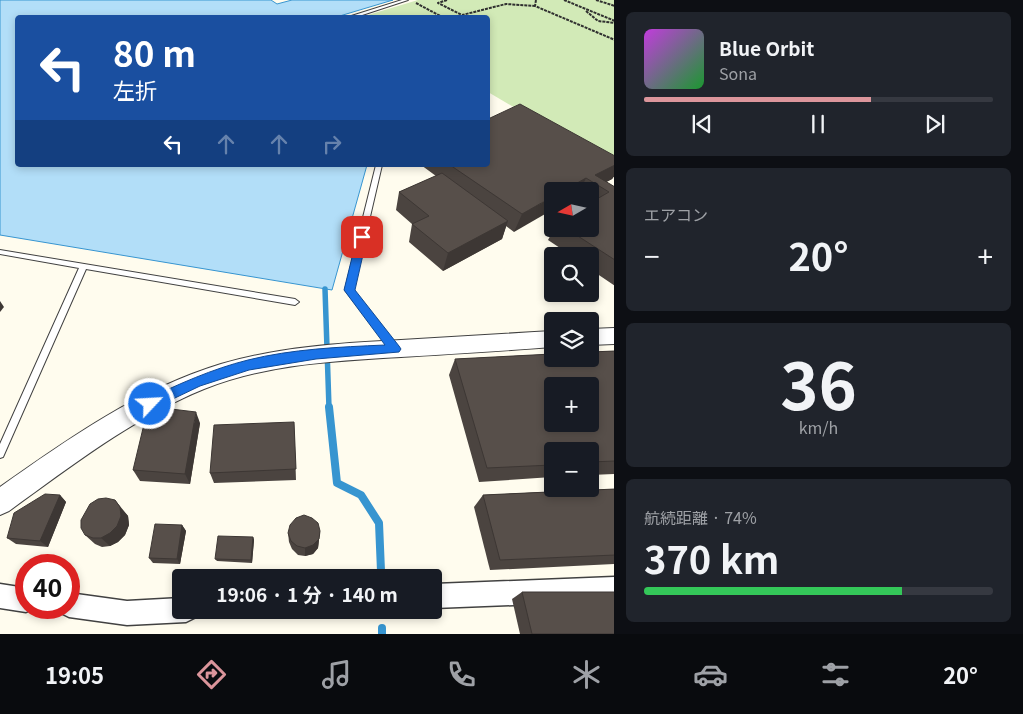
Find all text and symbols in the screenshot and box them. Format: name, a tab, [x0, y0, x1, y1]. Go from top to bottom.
text: 80 m	[113, 26, 196, 77]
text: Blue Orbit	[719, 34, 814, 61]
icon: left	[30, 35, 95, 100]
text: Sona	[719, 61, 757, 85]
text: 左折	[113, 73, 157, 105]
icon: previous	[688, 110, 716, 138]
icon: pause	[804, 110, 832, 138]
icon: next	[921, 110, 949, 138]
icon: left	[159, 130, 187, 158]
icon: ahead	[212, 130, 240, 158]
icon: ahead	[265, 130, 293, 158]
icon: right	[318, 130, 346, 158]
north arrow	[544, 182, 599, 238]
map controls	[544, 182, 599, 497]
text: エアコン	[644, 202, 708, 226]
pin	[341, 216, 383, 258]
icon: arrive	[348, 223, 376, 251]
text: 20°	[788, 227, 849, 282]
text: −	[644, 235, 660, 275]
text: +	[977, 235, 993, 275]
button: search	[544, 247, 599, 302]
button: layers	[544, 312, 599, 367]
text: 36	[780, 335, 857, 429]
position arrow	[123, 377, 175, 429]
button: +	[544, 377, 599, 432]
text: km/h	[799, 415, 838, 439]
button: −	[544, 442, 599, 497]
text: 航続距離 · 74%	[644, 505, 757, 529]
text: 370 km	[644, 530, 779, 585]
speed limit sign: 40	[15, 554, 80, 619]
text: 19:06 · 1 分 · 140 m	[216, 580, 398, 607]
icon: directions	[194, 657, 229, 692]
icon: music	[319, 657, 354, 692]
icon: phone	[444, 657, 479, 692]
icon: climate	[569, 657, 604, 692]
icon: car	[693, 657, 728, 692]
icon: filters	[818, 657, 853, 692]
text: 19:05	[45, 658, 104, 690]
text: 20°	[943, 658, 978, 690]

